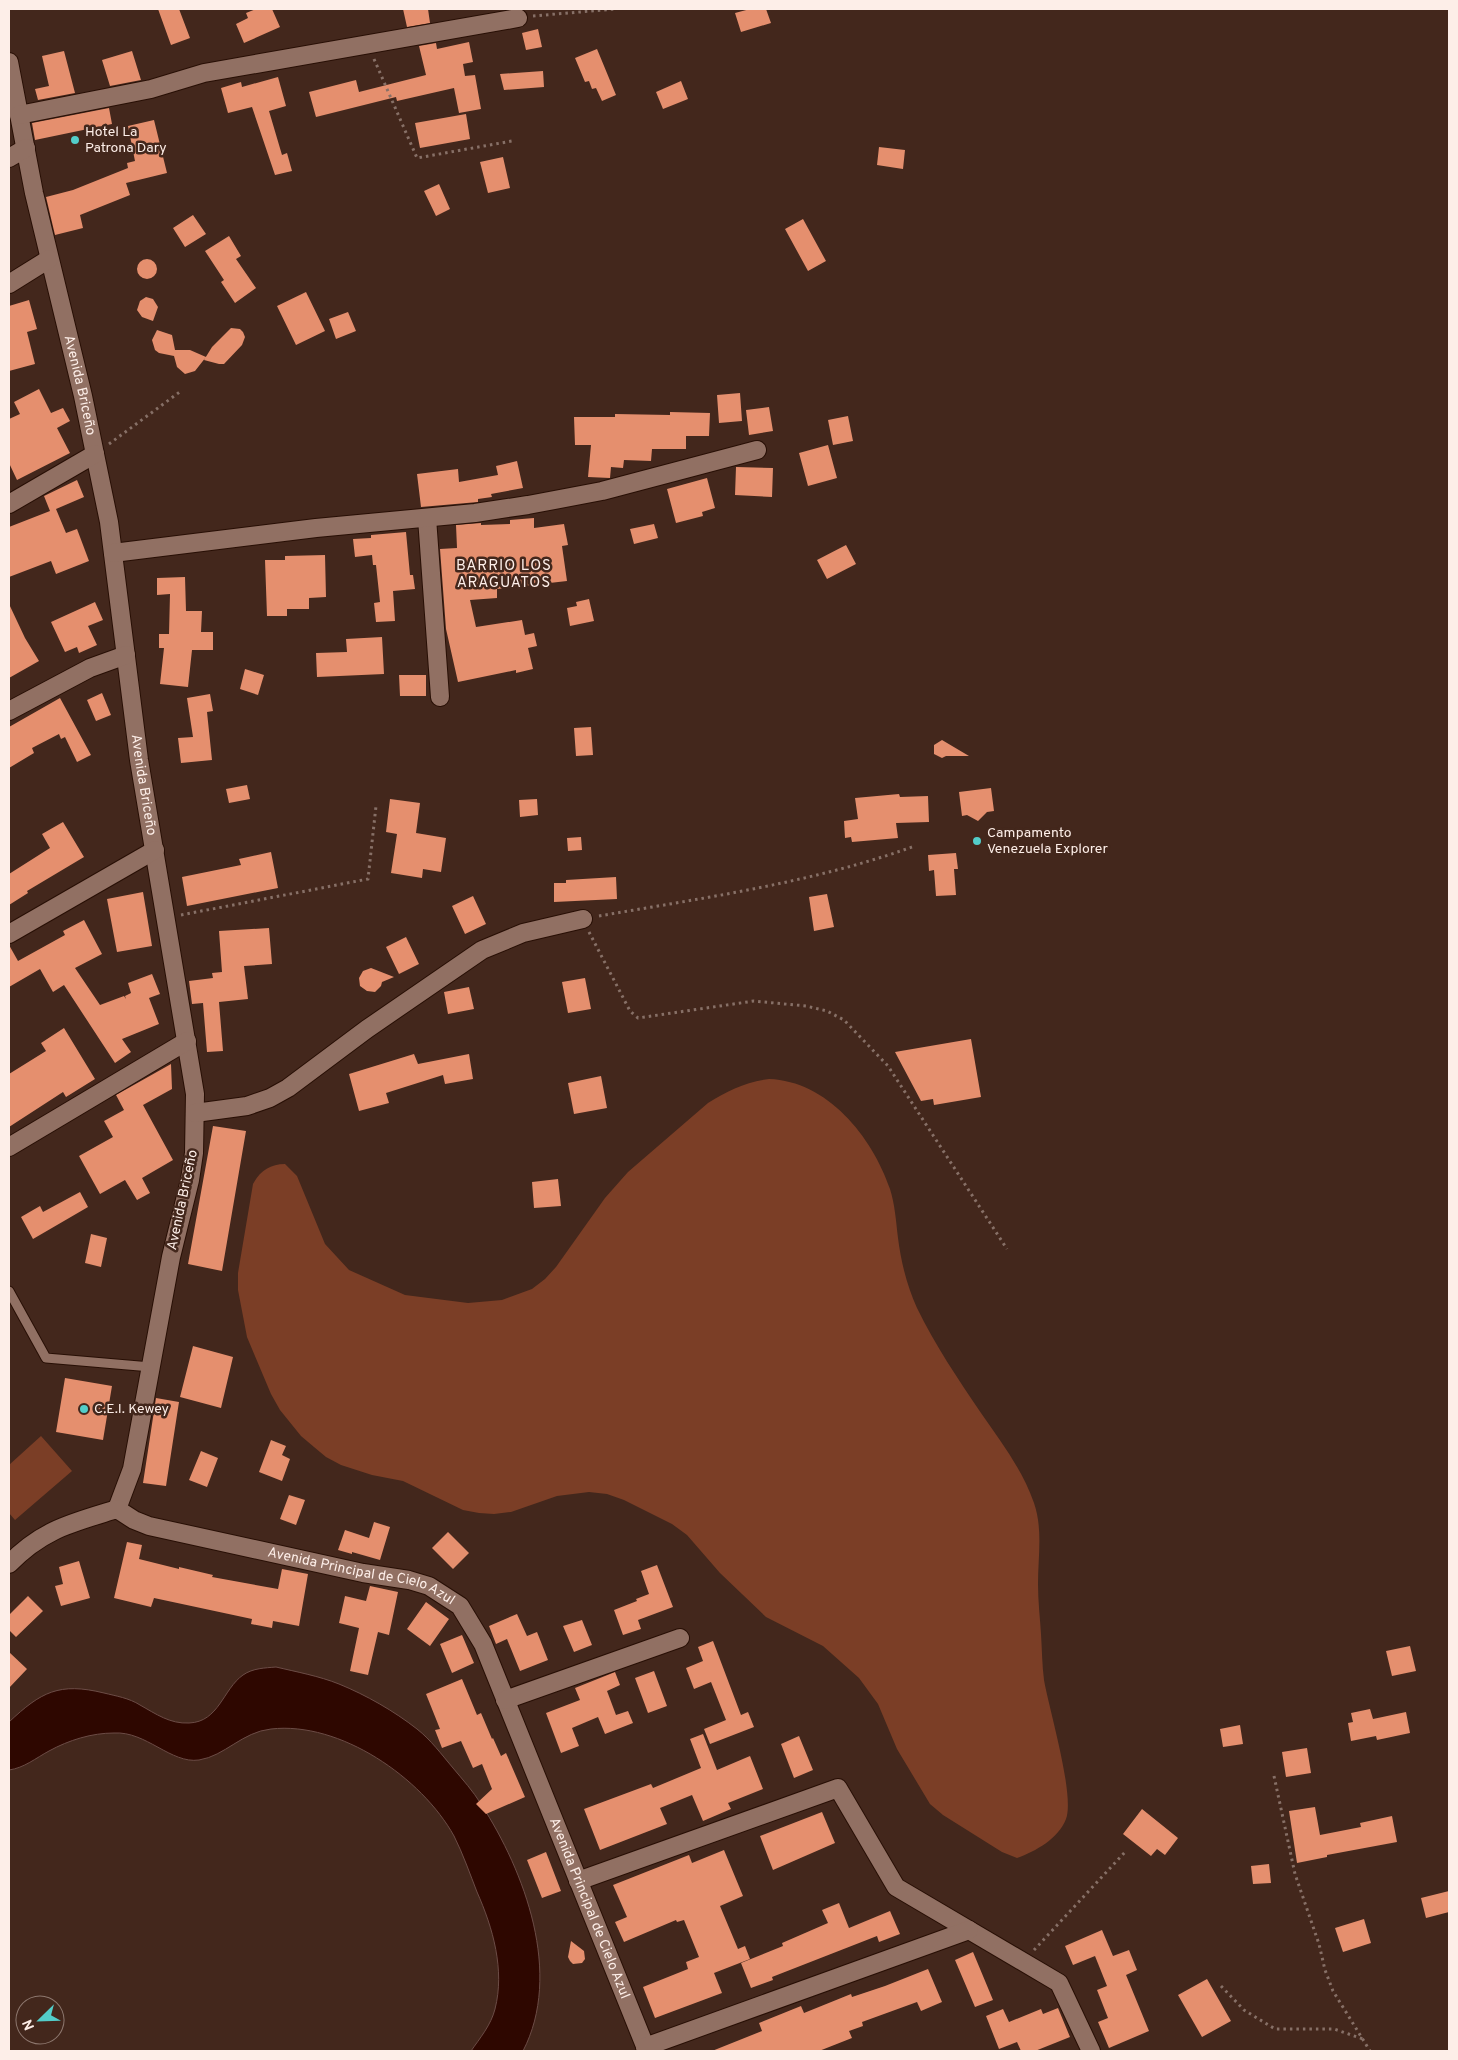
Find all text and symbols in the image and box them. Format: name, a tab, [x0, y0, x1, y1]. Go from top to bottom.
place label: Hotel La Patrona Dary	[85, 124, 167, 157]
marker: Hotel La Patrona Dary	[69, 134, 81, 146]
street label: Avenida Briceño	[60, 333, 99, 437]
district label: BARRIO LOS ARAGUATOS	[456, 557, 552, 593]
street label: Avenida Briceño	[127, 733, 160, 837]
place label: Campamento Venezuela Explorer	[987, 825, 1108, 858]
marker: Campamento Venezuela Explorer	[971, 835, 983, 847]
street label: Avenida Briceño	[164, 1148, 202, 1252]
place label: C.E.I. Kewey	[94, 1401, 169, 1418]
marker: C.E.I. Kewey	[78, 1403, 90, 1415]
street label: Avenida Principal de Cielo Azul	[266, 1544, 458, 1609]
street label: Avenida Principal de Cielo Azul	[545, 1815, 634, 2001]
north arrow	[15, 1995, 65, 2045]
text: N	[20, 2017, 39, 2032]

